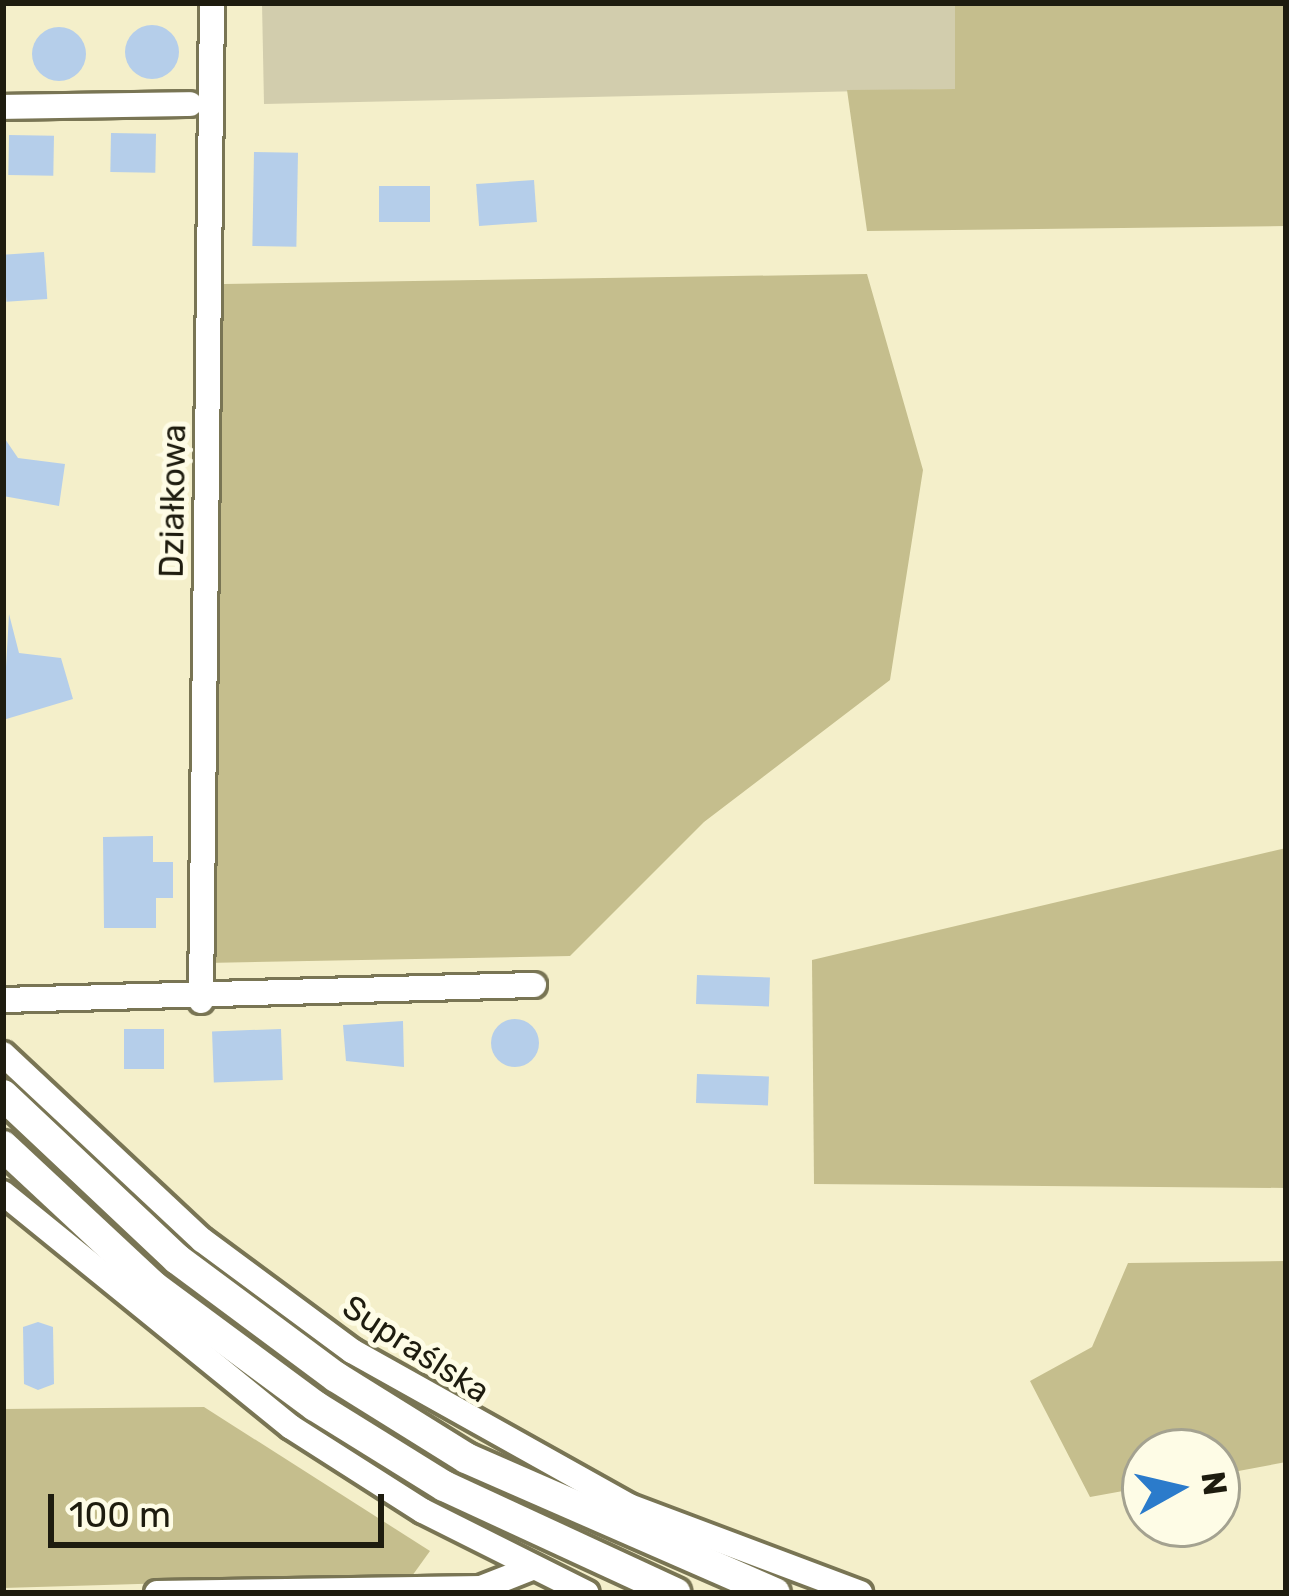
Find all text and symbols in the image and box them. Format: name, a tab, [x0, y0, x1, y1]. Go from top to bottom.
street label: Działkowa	[152, 424, 194, 578]
street label: Supraślska	[335, 1287, 497, 1411]
north arrow	[1121, 1428, 1241, 1548]
text: N	[1193, 1469, 1235, 1498]
scale bar	[54, 1470, 390, 1544]
text: 100 m	[69, 1493, 171, 1536]

